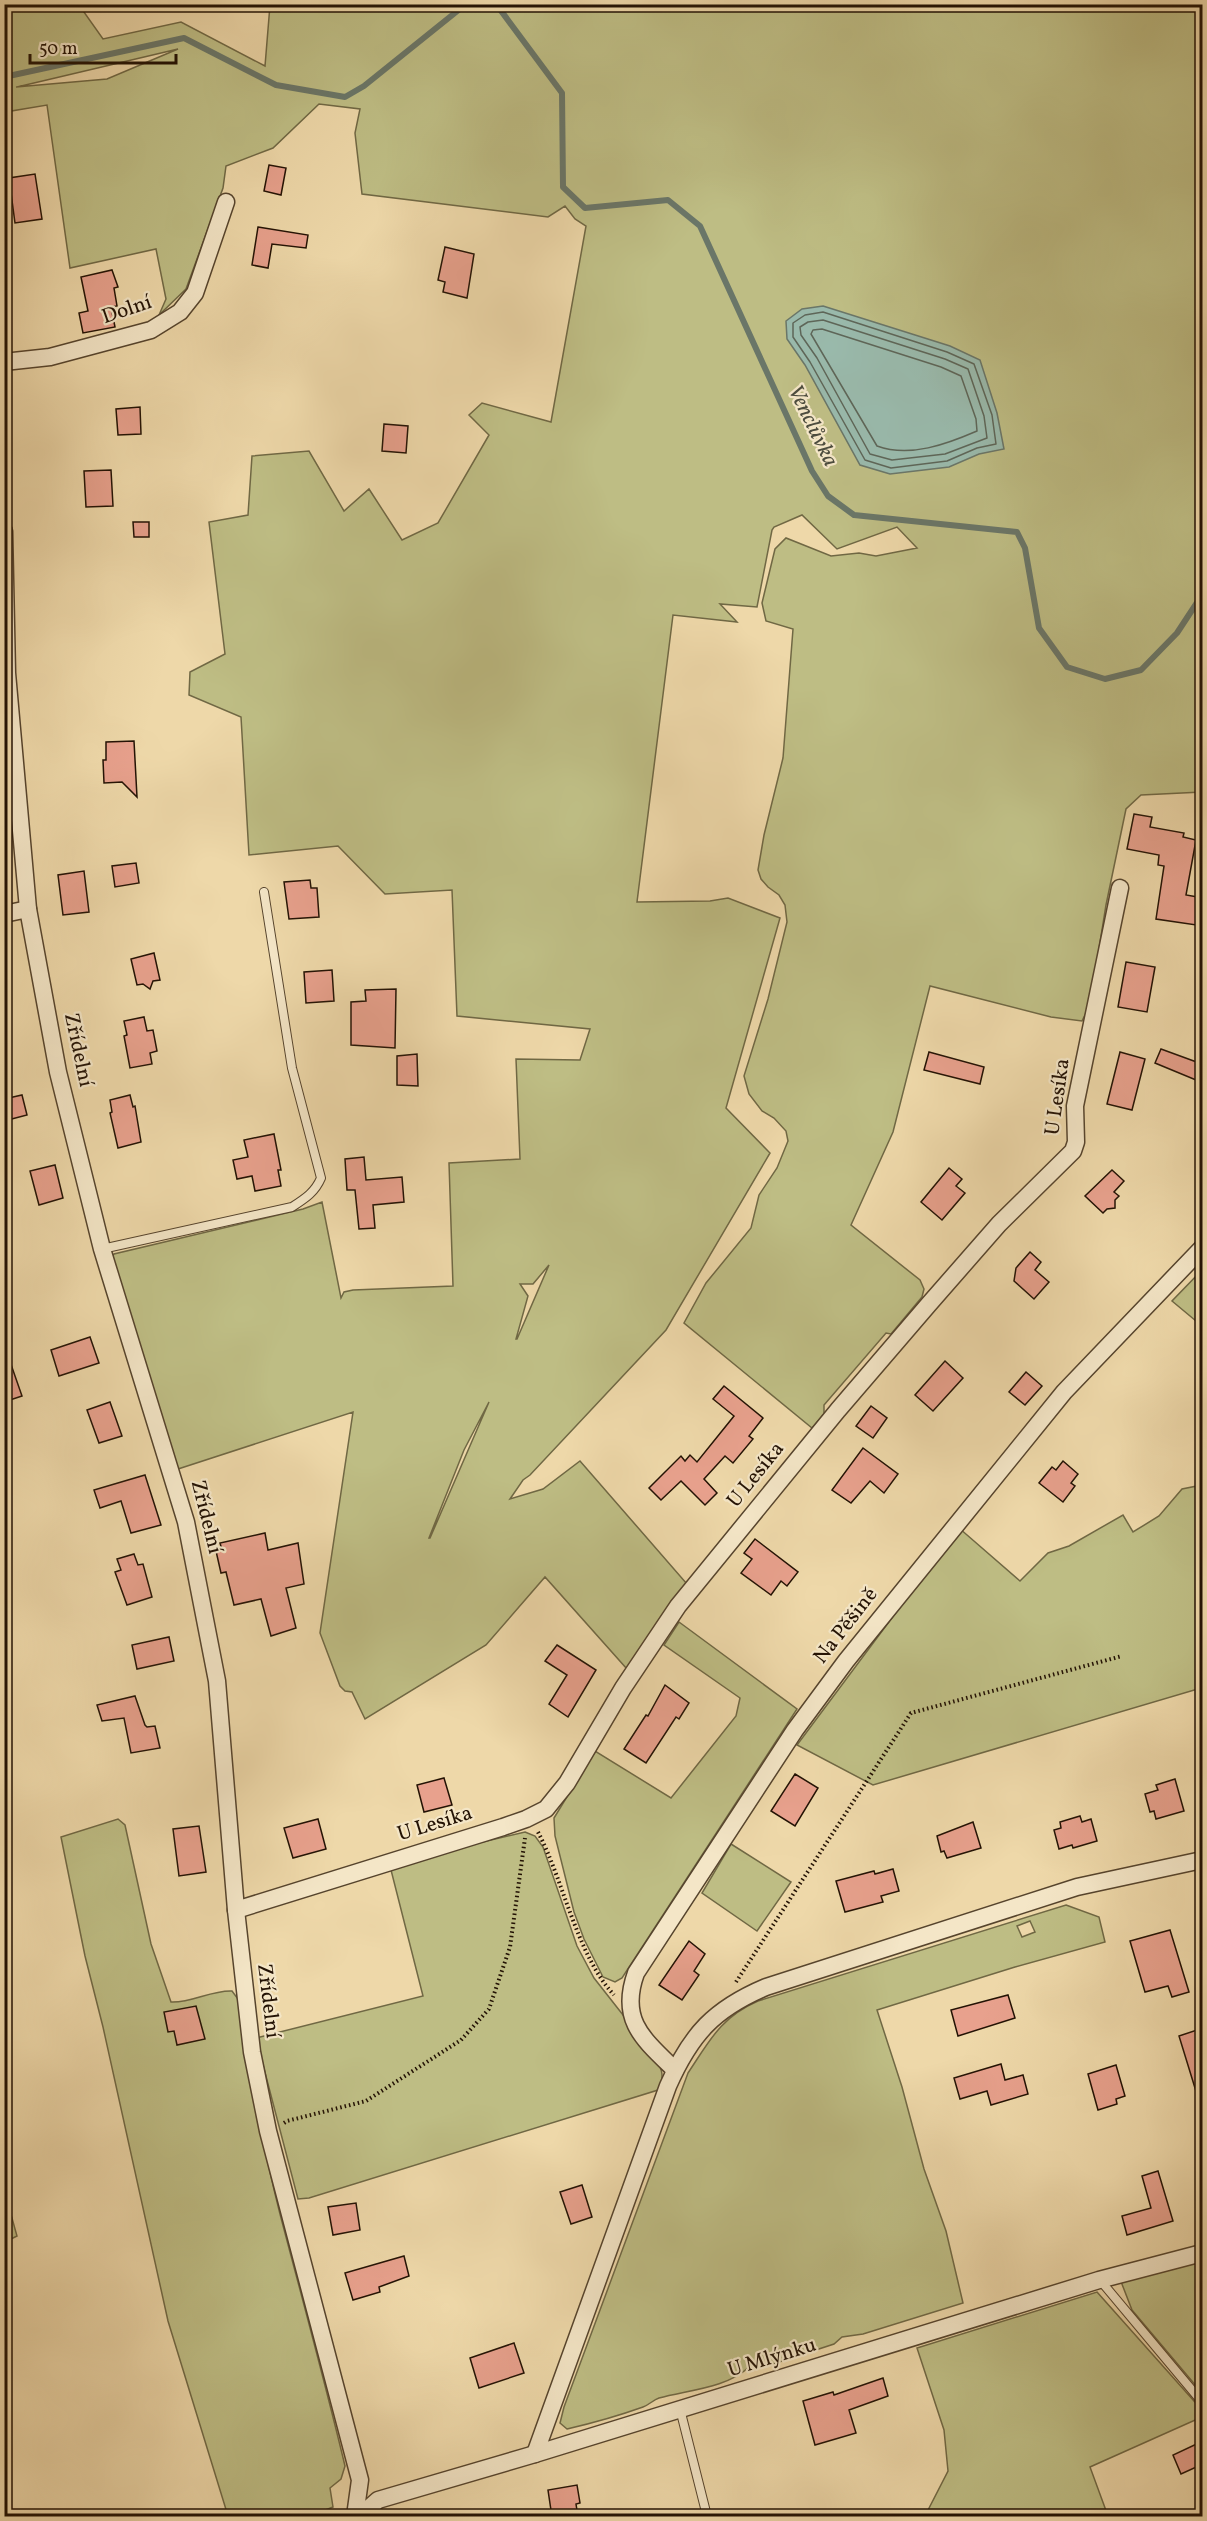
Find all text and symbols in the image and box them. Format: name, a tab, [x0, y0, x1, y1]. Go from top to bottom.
scale bar	[30, 27, 176, 65]
text: 50 m	[39, 37, 78, 62]
street label: Dolní	[98, 288, 157, 332]
water label: Venclůvka	[779, 380, 845, 472]
street label: Zřídelní	[56, 1010, 100, 1091]
street label: U Lesíka	[1038, 1057, 1078, 1137]
street label: U Lesíka	[720, 1436, 792, 1514]
street label: Zřídelní	[183, 1477, 229, 1558]
street label: Na Pěšině	[807, 1582, 885, 1670]
street label: U Lesíka	[394, 1799, 476, 1849]
street label: Zřídelní	[249, 1962, 287, 2041]
street label: U Mlýnku	[724, 2331, 820, 2385]

